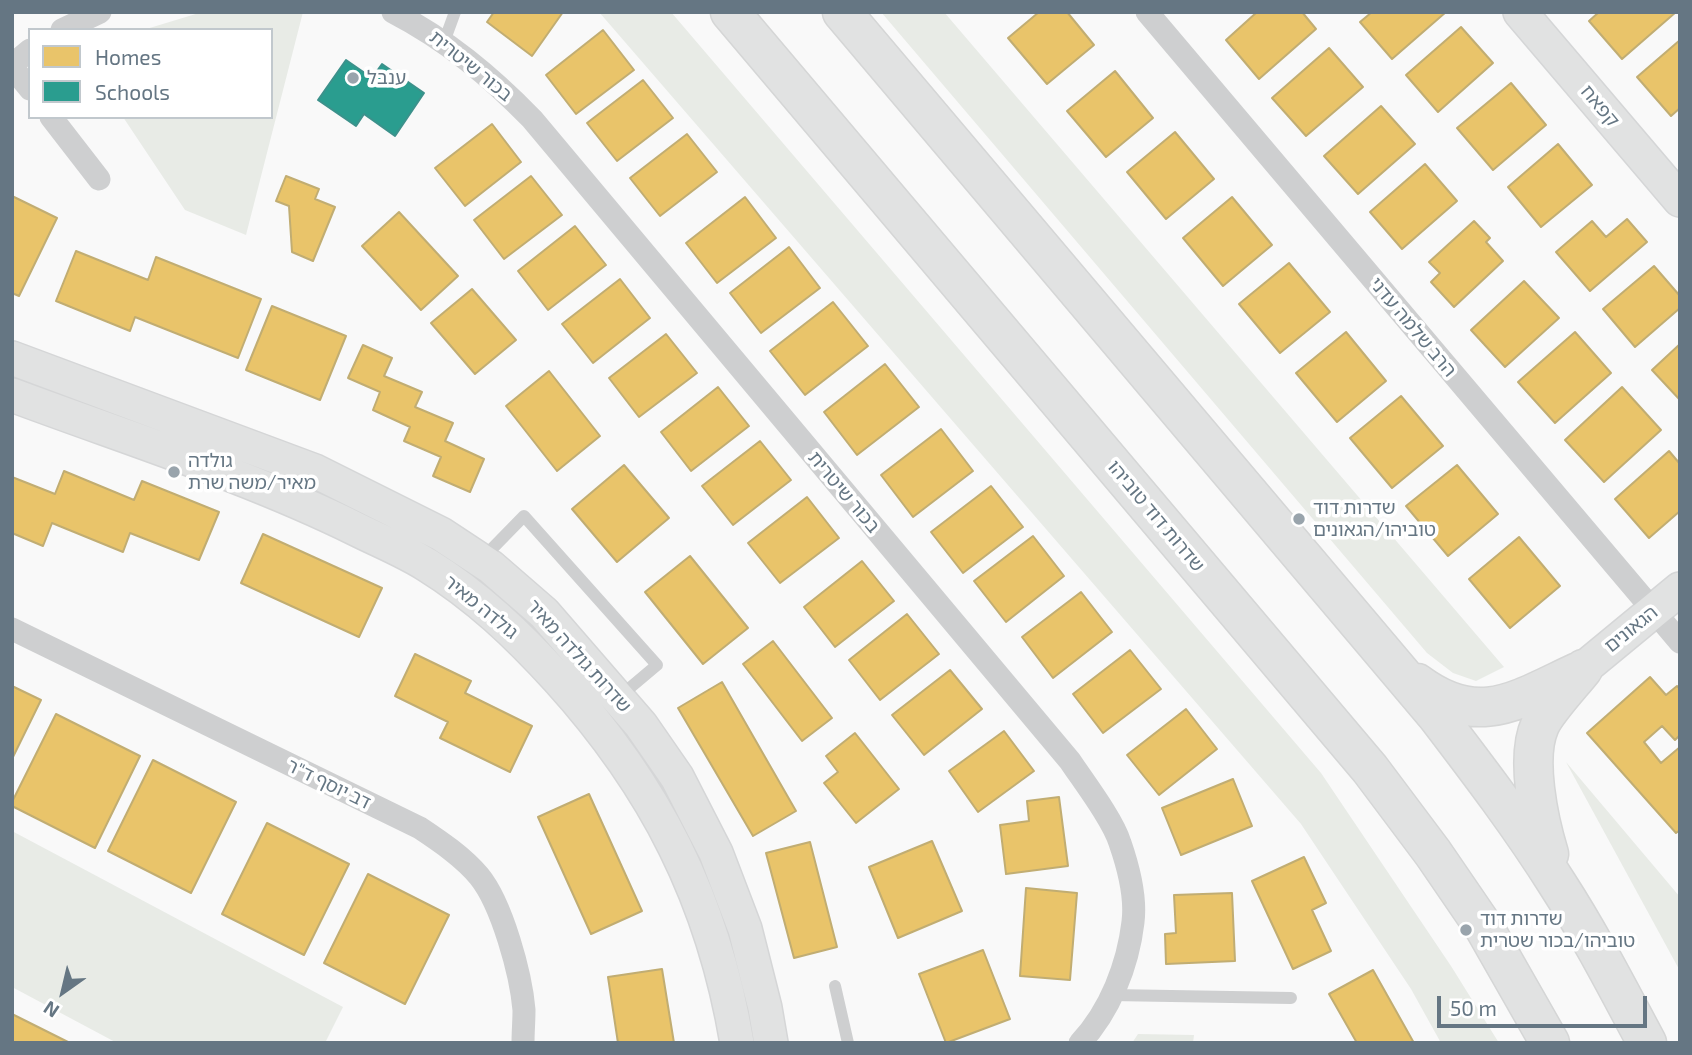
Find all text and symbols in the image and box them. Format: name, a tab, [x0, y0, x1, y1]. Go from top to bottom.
street label: בכור שיטרית	[425, 26, 517, 106]
legend	[28, 28, 273, 119]
text: Homes	[95, 44, 161, 69]
place label: ענבל	[367, 67, 406, 89]
marker: ענבל	[345, 70, 361, 86]
text: Schools	[95, 79, 170, 104]
street label: קפאח	[1576, 80, 1624, 132]
street label: הרב שלמה עדני	[1365, 273, 1461, 381]
street label: בכור שיטרית	[803, 447, 885, 537]
place label: גולדה מאיר/משה שרת	[188, 450, 316, 494]
street label: שדרות דוד טוביהו	[1103, 456, 1209, 576]
marker: גולדה מאיר/משה שרת	[166, 464, 182, 480]
place label: שדרות דוד טוביהו/הגאונים	[1313, 497, 1436, 541]
marker: שדרות דוד טוביהו/הגאונים	[1291, 511, 1307, 527]
street label: גולדה מאיר	[440, 570, 522, 644]
street label: שדרות גולדה מאיר	[522, 595, 636, 717]
street label: הגאונים	[1600, 601, 1662, 657]
street label: דב יוסף ד"ר	[283, 754, 375, 814]
place label: שדרות דוד טוביהו/בכור שטרית	[1480, 908, 1635, 952]
marker: שדרות דוד טוביהו/בכור שטרית	[1458, 922, 1474, 938]
north arrow	[28, 957, 98, 1027]
scale bar	[1440, 982, 1650, 1026]
text: 50 m	[1450, 995, 1497, 1020]
text: N	[39, 996, 63, 1023]

